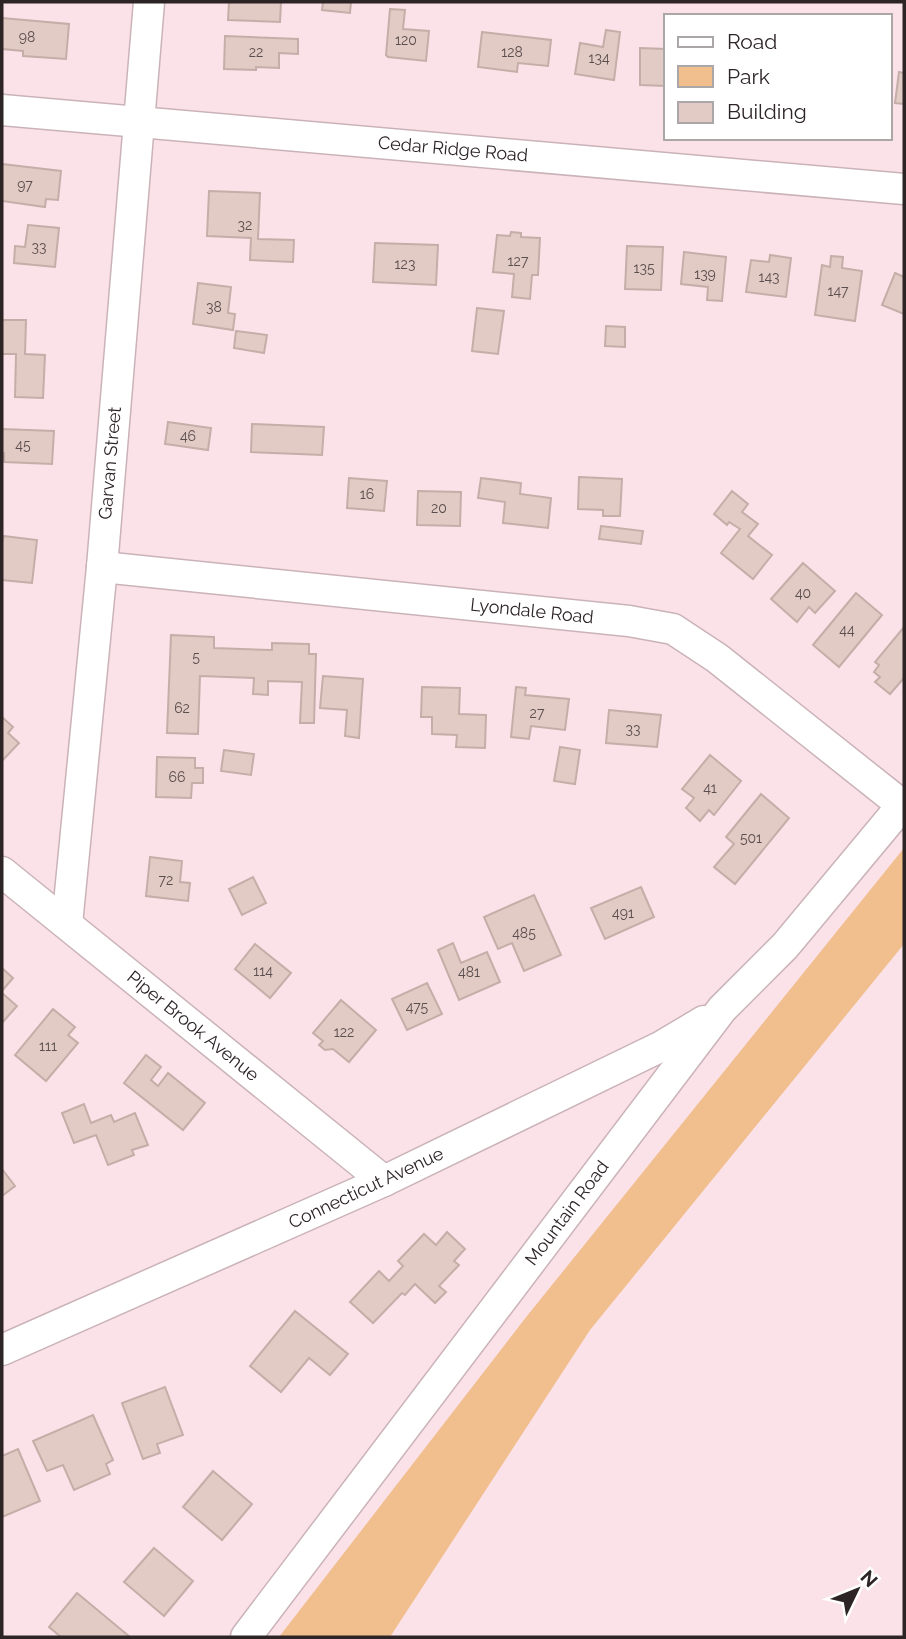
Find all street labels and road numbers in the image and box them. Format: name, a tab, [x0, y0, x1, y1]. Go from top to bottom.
street label: Cedar Ridge Road	[377, 131, 529, 166]
street label: Garvan Street	[94, 406, 125, 520]
street label: Lyondale Road	[469, 594, 595, 627]
street label: Piper Brook Avenue	[123, 966, 264, 1085]
street label: Connecticut Avenue	[285, 1142, 447, 1233]
street label: Mountain Road	[520, 1156, 613, 1269]

